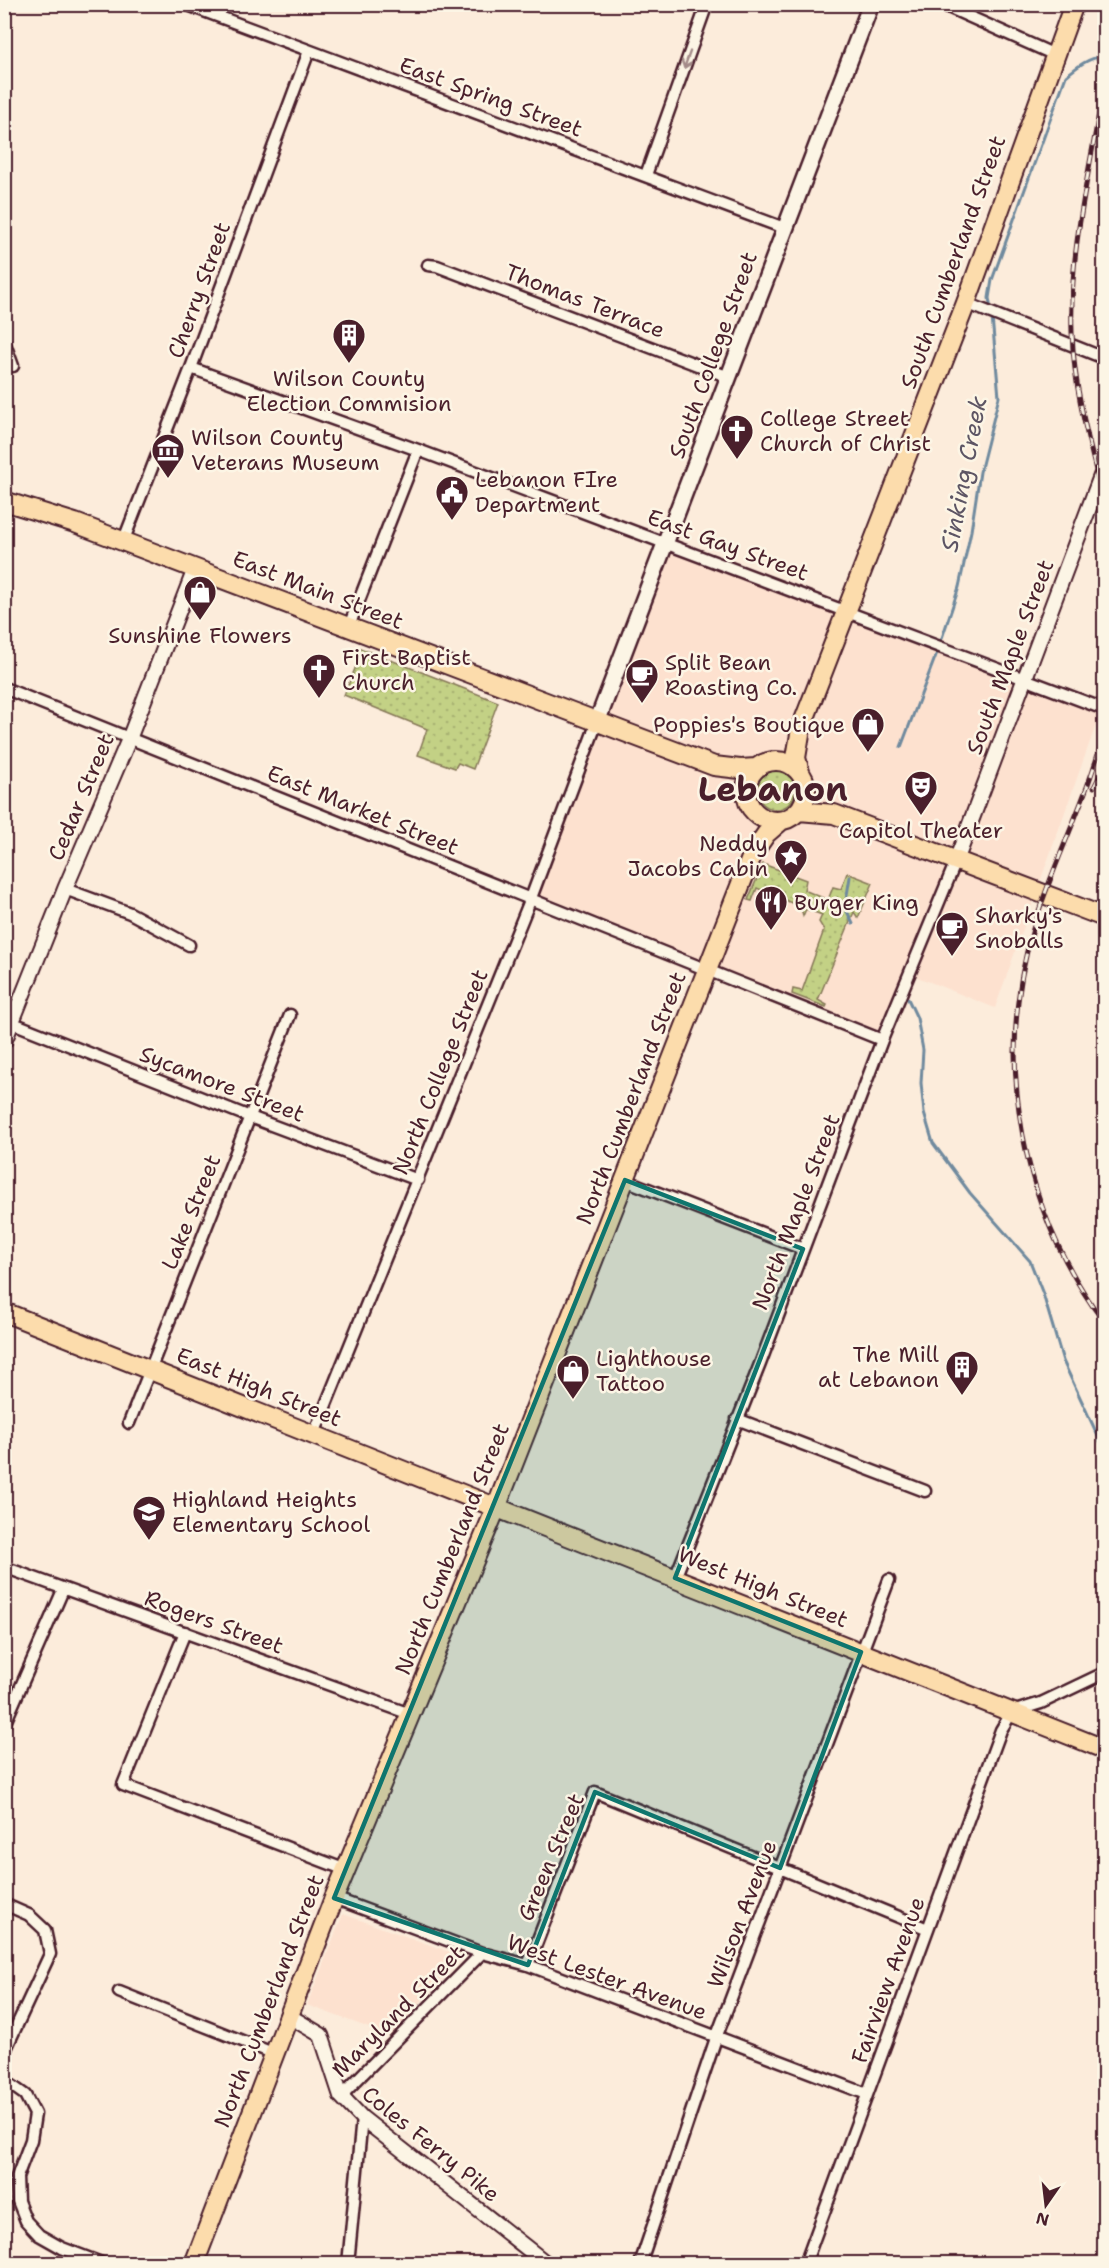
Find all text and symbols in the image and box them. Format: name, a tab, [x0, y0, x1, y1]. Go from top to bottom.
street label: East Spring Street	[395, 50, 587, 144]
one-way arrow	[681, 50, 692, 69]
street label: South Cumberland Street	[894, 131, 1012, 393]
street label: Cherry Street	[161, 218, 237, 362]
street label: South College Street	[662, 248, 764, 462]
street label: Thomas Terrace	[501, 257, 669, 345]
building icon: Wilson County Election Commision	[331, 317, 367, 364]
place label: Wilson County Election Commision	[247, 364, 451, 418]
water label: Sinking Creek	[933, 393, 995, 555]
place label: College Street Church of Christ	[760, 404, 931, 458]
church icon: College Street Church of Christ	[719, 413, 755, 460]
place label: Wilson County Veterans Museum	[191, 423, 379, 477]
museum icon: Wilson County Veterans Museum	[150, 432, 186, 479]
place label: Lebanon FIre Department	[475, 465, 618, 519]
public building icon: Lebanon FIre Department	[434, 474, 470, 521]
street label: East Gay Street	[643, 502, 813, 588]
street label: East Main Street	[228, 544, 408, 636]
street label: South Maple Street	[959, 555, 1061, 759]
shop icon: Sunshine Flowers	[182, 574, 218, 621]
place label: Sunshine Flowers	[108, 621, 292, 650]
place label: First Baptist Church	[342, 643, 471, 697]
place label: Split Bean Roasting Co.	[665, 648, 797, 702]
church icon: First Baptist Church	[301, 652, 337, 699]
cafe icon: Split Bean Roasting Co.	[624, 657, 660, 704]
shop icon: Poppies's Boutique	[850, 706, 886, 753]
place label: Poppies's Boutique	[653, 710, 845, 739]
street label: Cedar Street	[41, 729, 121, 865]
street label: East Market Street	[263, 758, 463, 862]
district label: Lebanon	[698, 766, 848, 812]
theatre icon: Capitol Theater	[903, 769, 939, 816]
place label: Capitol Theater	[839, 816, 1003, 845]
place label: Neddy Jacobs Cabin	[628, 829, 768, 883]
place icon: Neddy Jacobs Cabin	[773, 838, 809, 885]
restaurant icon: Burger King	[753, 884, 789, 931]
place label: Burger King	[794, 888, 919, 917]
place label: Sharky's Snoballs	[975, 901, 1064, 955]
cafe icon: Sharky's Snoballs	[934, 910, 970, 957]
street label: North College Street	[385, 965, 495, 1179]
street label: North Cumberland Street	[569, 967, 693, 1229]
street label: Sycamore Street	[135, 1039, 309, 1129]
street label: North Maple Street	[745, 1110, 847, 1314]
street label: Lake Street	[155, 1150, 227, 1274]
place label: The Mill at Lebanon	[818, 1340, 939, 1394]
street label: East High Street	[172, 1341, 346, 1433]
place label: Lighthouse Tattoo	[596, 1344, 712, 1398]
building icon: The Mill at Lebanon	[944, 1349, 980, 1396]
shop icon: Lighthouse Tattoo	[555, 1353, 591, 1400]
street label: North Cumberland Street	[388, 1419, 516, 1679]
place label: Highland Heights Elementary School	[172, 1485, 370, 1539]
school or university icon: Highland Heights Elementary School	[131, 1494, 167, 1541]
street label: West High Street	[674, 1540, 852, 1634]
street label: Rogers Street	[141, 1583, 287, 1661]
street label: Green Street	[511, 1789, 591, 1925]
street label: Wilson Avenue	[700, 1836, 784, 1992]
street label: North Cumberland Street	[207, 1870, 331, 2132]
street label: Fairview Avenue	[844, 1893, 932, 2067]
street label: West Lester Avenue	[503, 1927, 711, 2027]
street label: Maryland Street	[325, 1938, 471, 2084]
street label: Coles Ferry Pike	[356, 2080, 506, 2208]
north arrow	[1016, 2175, 1076, 2235]
text: N	[1034, 2207, 1051, 2231]

